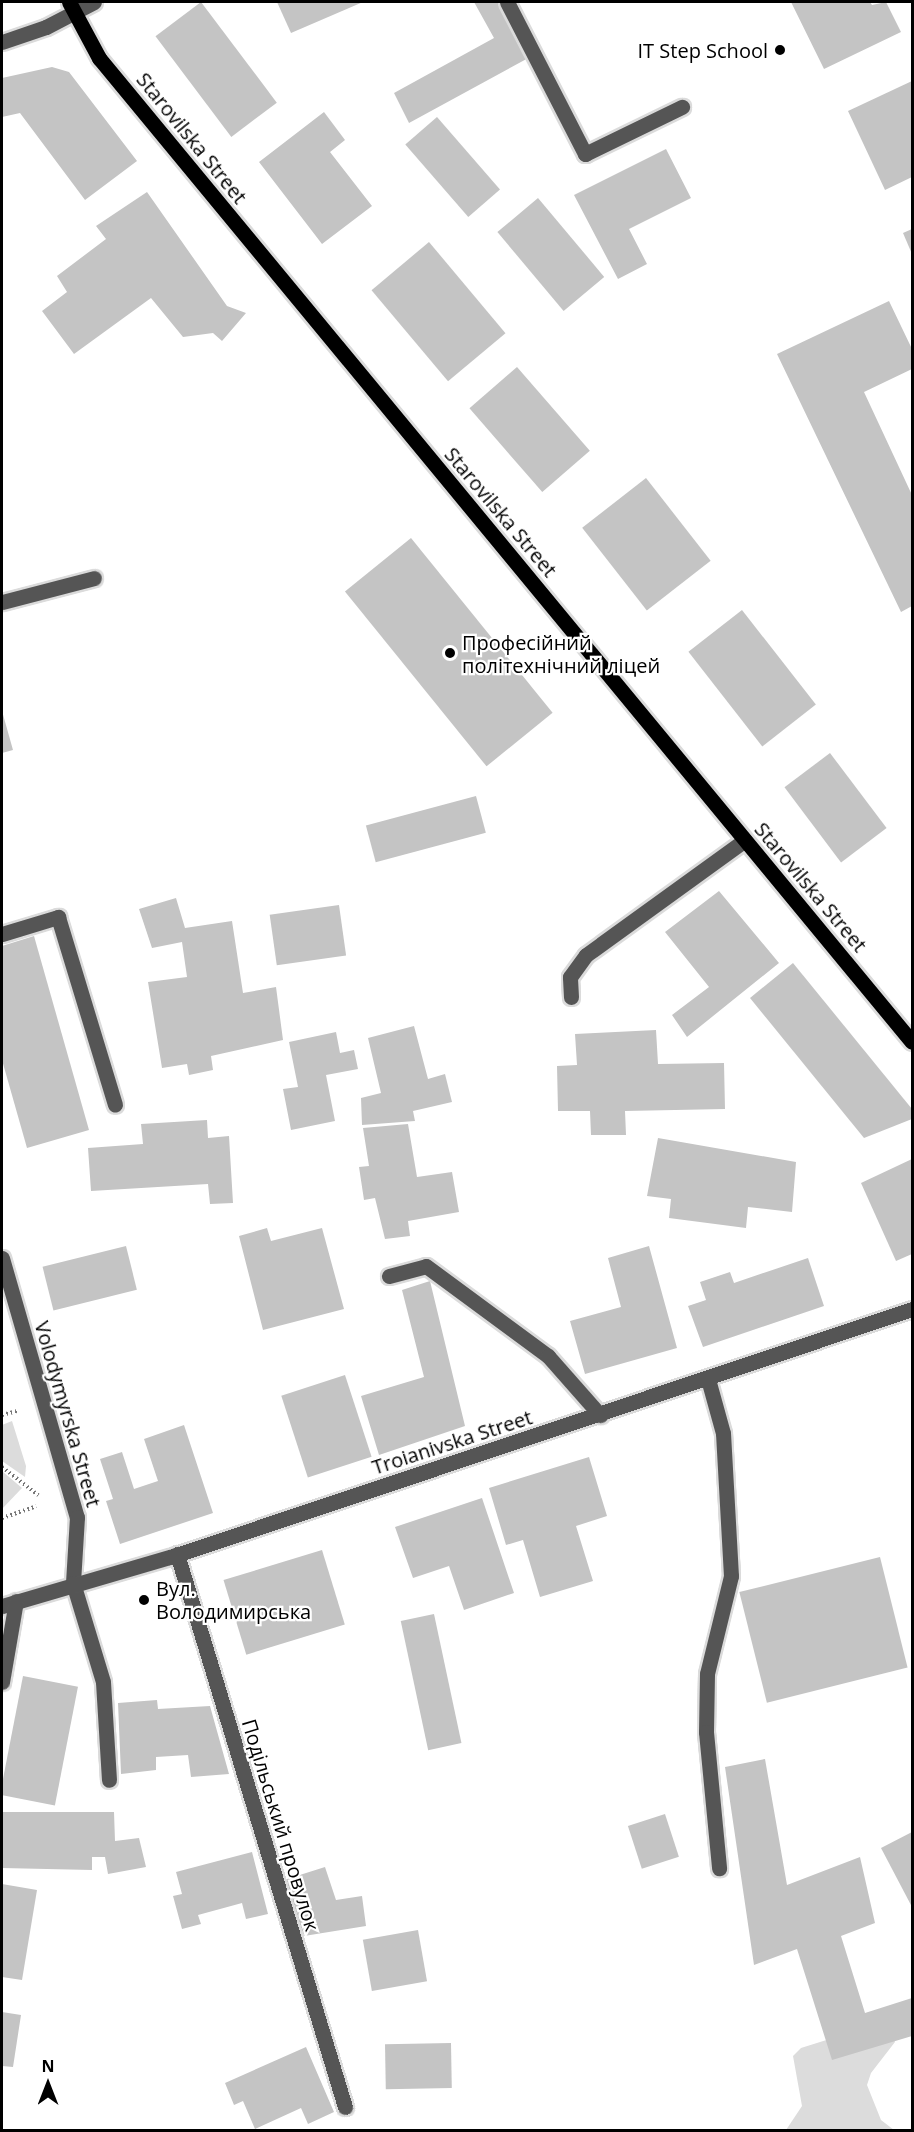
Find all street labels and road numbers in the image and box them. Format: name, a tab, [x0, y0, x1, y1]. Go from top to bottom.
street label: Starovilska Street	[132, 68, 252, 208]
street label: Starovilska Street	[440, 442, 562, 582]
street label: Starovilska Street	[750, 817, 872, 957]
street label: Volodymyrska Street	[30, 1318, 106, 1510]
street label: Troianivska Street	[369, 1405, 535, 1479]
street label: Подільський провулок	[237, 1716, 325, 1934]

